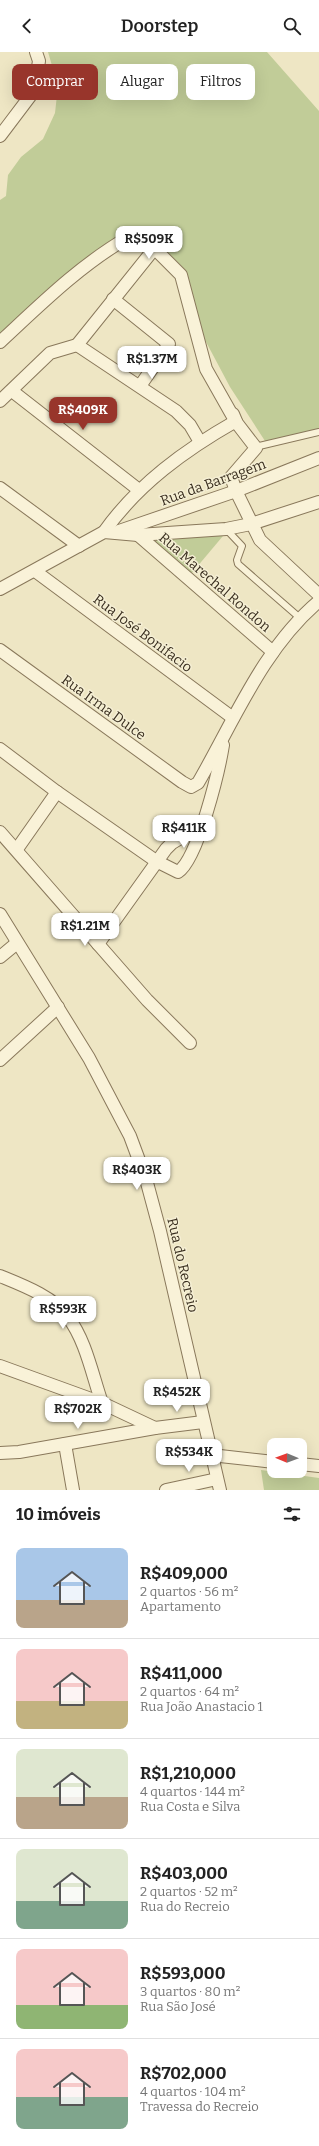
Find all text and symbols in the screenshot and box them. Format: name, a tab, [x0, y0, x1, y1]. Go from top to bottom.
icon: back	[16, 15, 38, 37]
text: Doorstep	[121, 15, 198, 37]
icon: search	[281, 15, 303, 37]
chip: Comprar	[12, 64, 98, 100]
chip: Alugar	[106, 64, 178, 100]
chip: Filtros	[186, 64, 255, 100]
pin: R$509K	[116, 226, 182, 260]
text: R$509K	[125, 231, 173, 246]
pin: R$1.37M	[115, 346, 189, 380]
text: R$1.37M	[126, 351, 178, 366]
pin: R$409K	[50, 397, 116, 431]
text: R$409K	[58, 402, 108, 417]
street label: Rua da Barragem	[158, 455, 269, 509]
street label: Rua Marechal Rondon	[155, 529, 274, 636]
street label: Rua José Bonifacio	[90, 591, 195, 676]
street label: Rua Irma Dulce	[58, 671, 149, 744]
pin: R$411K	[151, 815, 217, 849]
text: R$411K	[161, 820, 207, 835]
pin: R$1.21M	[48, 913, 122, 947]
text: R$1.21M	[60, 918, 110, 933]
pin: R$403K	[104, 1157, 170, 1191]
text: R$403K	[112, 1162, 162, 1177]
street label: Rua do Recreio	[163, 1216, 202, 1314]
pin: R$593K	[30, 1296, 96, 1330]
text: R$593K	[39, 1301, 87, 1316]
pin: R$452K	[144, 1379, 210, 1413]
text: R$452K	[153, 1384, 201, 1399]
pin: R$702K	[45, 1396, 111, 1430]
text: R$702K	[54, 1401, 102, 1416]
north arrow	[267, 1438, 307, 1478]
map controls	[267, 1438, 307, 1478]
pin: R$534K	[156, 1439, 222, 1473]
text: R$534K	[165, 1444, 213, 1459]
icon: filters	[281, 1503, 303, 1525]
text: 10 imóveis	[16, 1504, 101, 1525]
text: R$409,000	[140, 1563, 228, 1584]
icon: home	[48, 1564, 96, 1612]
text: 2 quartos · 56 m²	[140, 1584, 238, 1599]
text: Apartamento	[140, 1599, 221, 1614]
text: R$411,000	[140, 1663, 223, 1684]
icon: home	[48, 1665, 96, 1713]
text: 2 quartos · 64 m²	[140, 1684, 239, 1699]
text: Rua João Anastacio 1	[140, 1699, 263, 1714]
text: R$1,210,000	[140, 1763, 236, 1784]
icon: home	[48, 1765, 96, 1813]
text: 4 quartos · 144 m²	[140, 1784, 245, 1799]
text: Rua Costa e Silva	[140, 1799, 240, 1814]
text: R$403,000	[140, 1863, 228, 1884]
icon: home	[48, 1865, 96, 1913]
text: 2 quartos · 52 m²	[140, 1884, 238, 1899]
text: Rua do Recreio	[140, 1899, 230, 1914]
text: R$593,000	[140, 1963, 225, 1984]
icon: home	[48, 1965, 96, 2013]
text: 3 quartos · 80 m²	[140, 1984, 240, 1999]
text: Rua São José	[140, 1999, 216, 2014]
text: R$702,000	[140, 2063, 226, 2084]
icon: home	[48, 2065, 96, 2113]
text: 4 quartos · 104 m²	[140, 2084, 246, 2099]
text: Travessa do Recreio	[140, 2099, 259, 2114]

